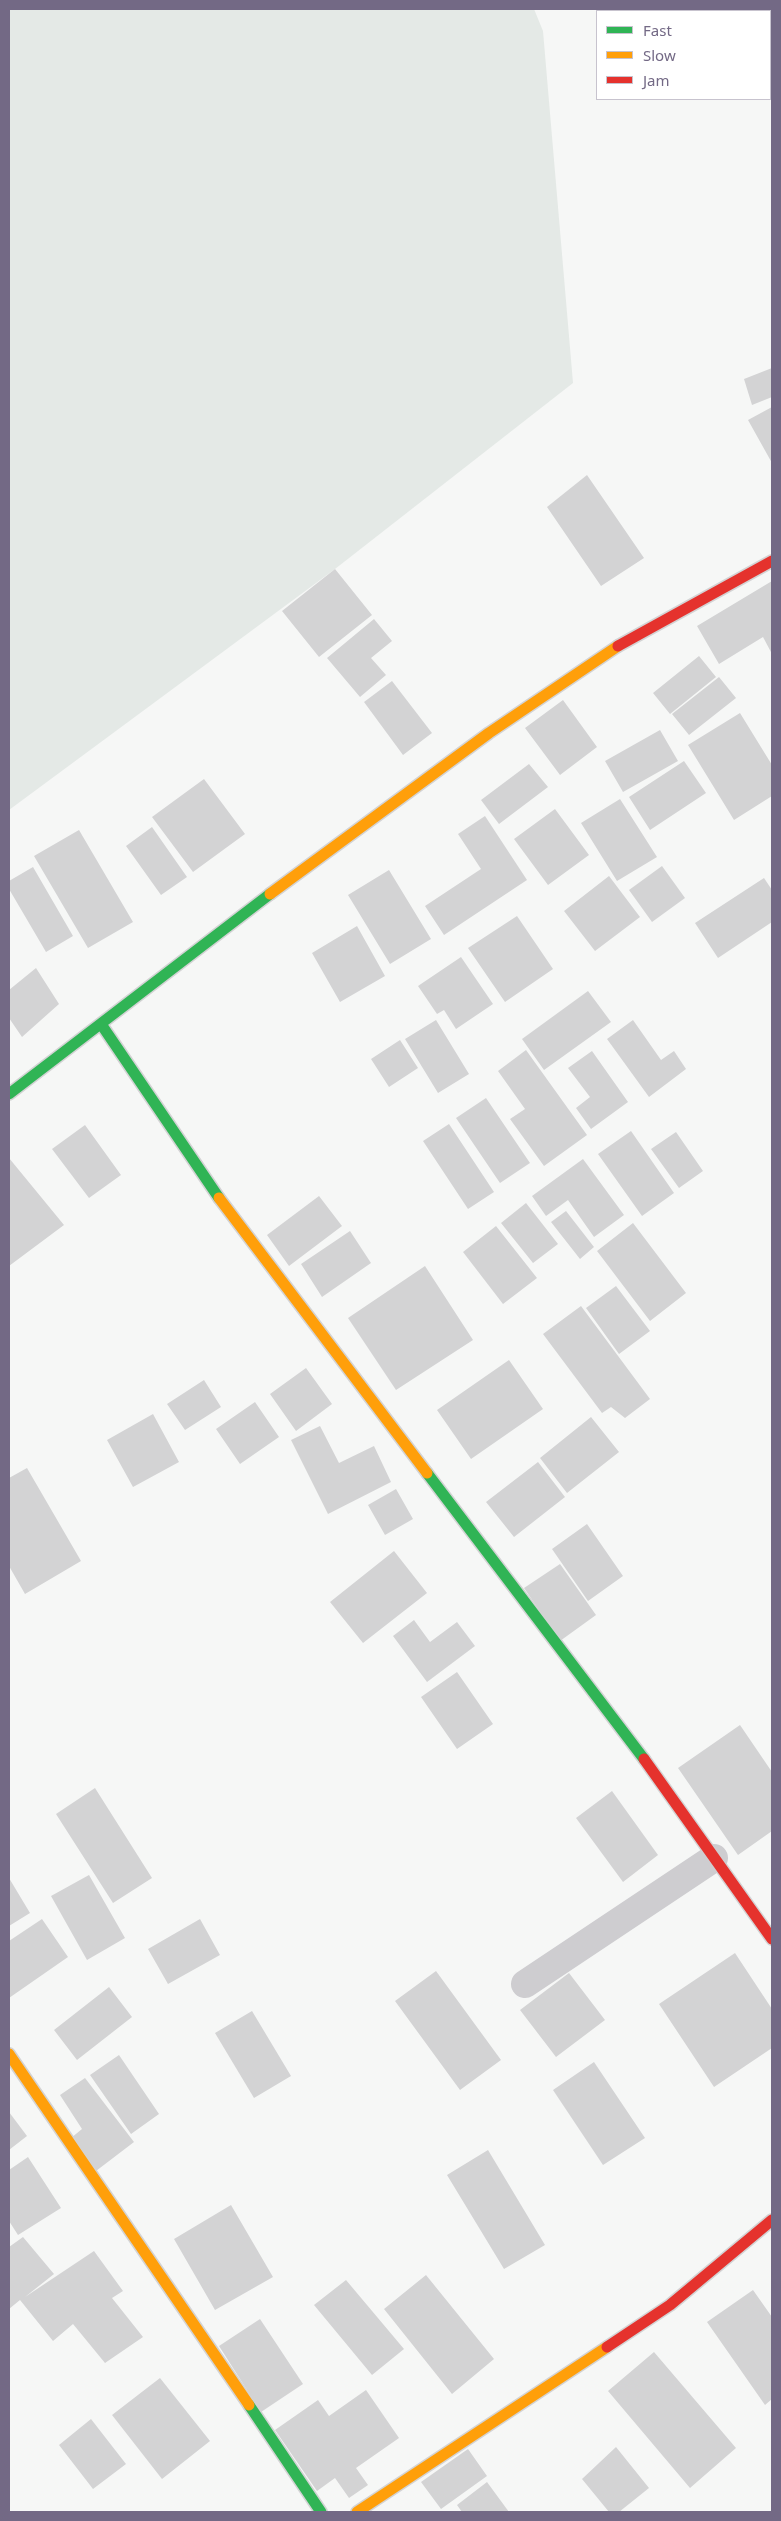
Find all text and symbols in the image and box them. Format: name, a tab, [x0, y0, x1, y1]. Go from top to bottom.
legend	[596, 10, 771, 100]
text: Fast	[643, 20, 672, 40]
text: Slow	[643, 45, 676, 65]
text: Jam	[643, 70, 670, 90]

